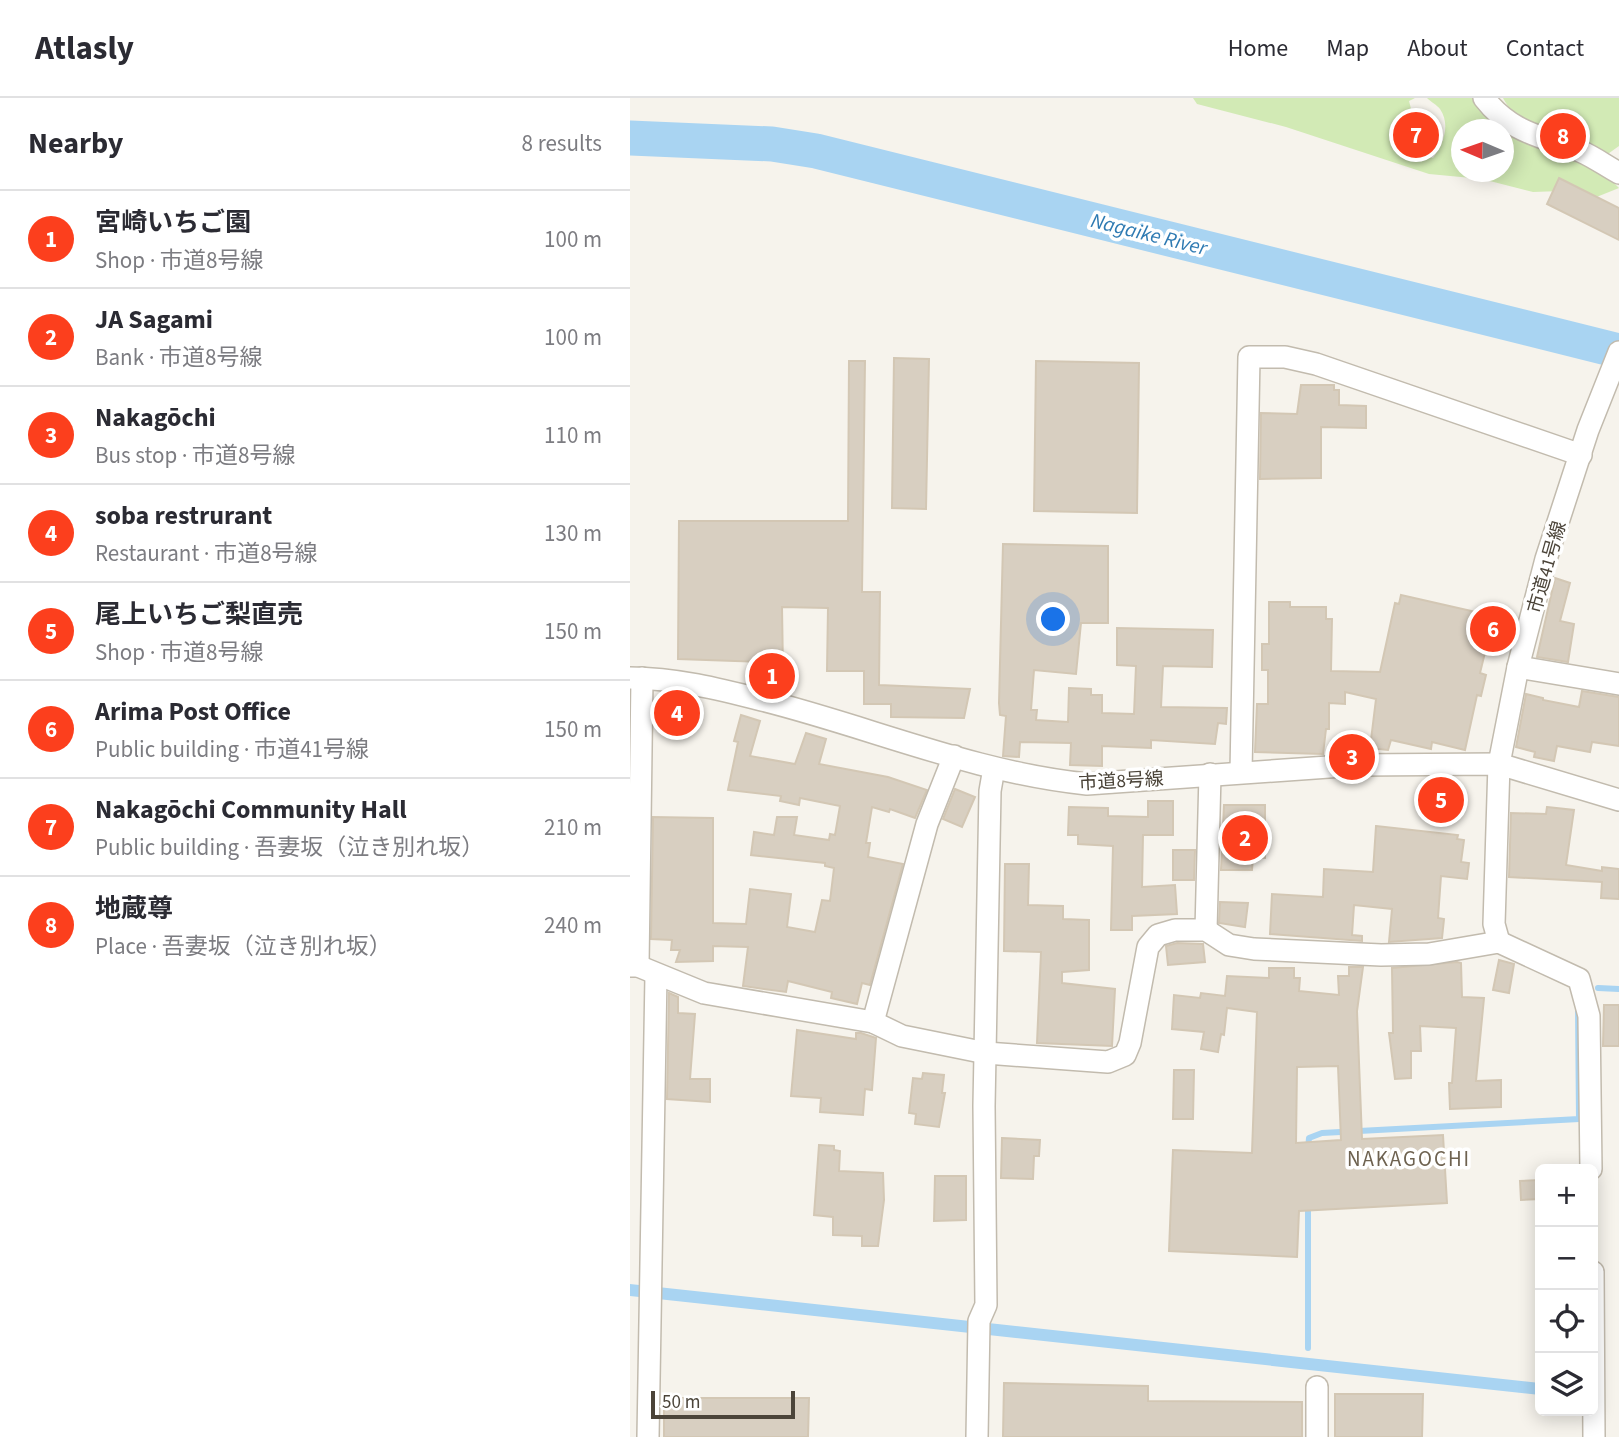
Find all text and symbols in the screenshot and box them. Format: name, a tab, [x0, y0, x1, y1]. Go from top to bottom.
text: Atlasly	[35, 25, 134, 72]
text: Home	[1228, 31, 1288, 66]
text: Map	[1326, 31, 1369, 66]
text: About	[1407, 31, 1468, 66]
text: Contact	[1506, 31, 1584, 66]
pin: 7	[1393, 109, 1439, 161]
pin: 8	[1540, 110, 1586, 162]
north arrow	[1451, 119, 1514, 182]
text: Nearby	[28, 122, 123, 165]
text: 8 results	[522, 127, 602, 160]
text: 宮崎いちご園	[95, 204, 251, 241]
water label: Nagaike River	[1088, 205, 1211, 263]
text: 1	[45, 223, 57, 256]
text: 100 m	[544, 223, 602, 256]
text: Shop · 市道8号線	[95, 244, 263, 277]
text: JA Sagami	[95, 301, 213, 338]
text: 2	[45, 321, 57, 354]
text: 100 m	[544, 321, 602, 354]
text: Bank · 市道8号線	[95, 341, 262, 374]
text: Nakagōchi	[95, 399, 216, 436]
text: 3	[45, 419, 57, 452]
text: 110 m	[544, 419, 602, 452]
text: Bus stop · 市道8号線	[95, 439, 296, 472]
text: soba restrurant	[95, 497, 272, 534]
text: 4	[45, 517, 57, 550]
text: 130 m	[544, 517, 602, 550]
street label: 市道41号線	[1521, 518, 1573, 617]
text: Restaurant · 市道8号線	[95, 537, 318, 570]
text: 尾上いちご梨直売	[95, 596, 303, 633]
your location	[1036, 602, 1070, 636]
pin: 6	[1470, 603, 1516, 655]
text: 5	[45, 615, 57, 648]
text: 150 m	[544, 615, 602, 648]
text: Shop · 市道8号線	[95, 636, 263, 669]
pin: 1	[749, 650, 795, 702]
pin: 4	[654, 687, 700, 739]
text: Arima Post Office	[95, 693, 291, 730]
text: 6	[45, 713, 57, 746]
text: 150 m	[544, 713, 602, 746]
pin: 3	[1329, 731, 1375, 783]
text: Public building · 市道41号線	[95, 733, 369, 766]
street label: 市道8号線	[1078, 766, 1164, 797]
pin: 5	[1418, 774, 1464, 826]
text: Nakagōchi Community Hall	[95, 791, 407, 828]
text: 7	[45, 811, 57, 844]
text: 210 m	[544, 811, 602, 844]
pin: 2	[1222, 812, 1268, 864]
text: Public building · 吾妻坂（泣き別れ坂）	[95, 831, 484, 864]
text: 地蔵尊	[95, 890, 173, 927]
text: 8	[45, 909, 57, 942]
text: 240 m	[544, 909, 602, 942]
text: Place · 吾妻坂（泣き別れ坂）	[95, 930, 392, 963]
district label: NAKAGOCHI	[1347, 1144, 1471, 1174]
map controls	[1535, 1164, 1598, 1416]
button: +	[1535, 1164, 1598, 1227]
button: −	[1535, 1227, 1598, 1290]
button: locate	[1535, 1290, 1598, 1353]
button: layers	[1535, 1353, 1598, 1416]
scale bar	[651, 1388, 794, 1420]
text: 50 m	[662, 1389, 700, 1416]

